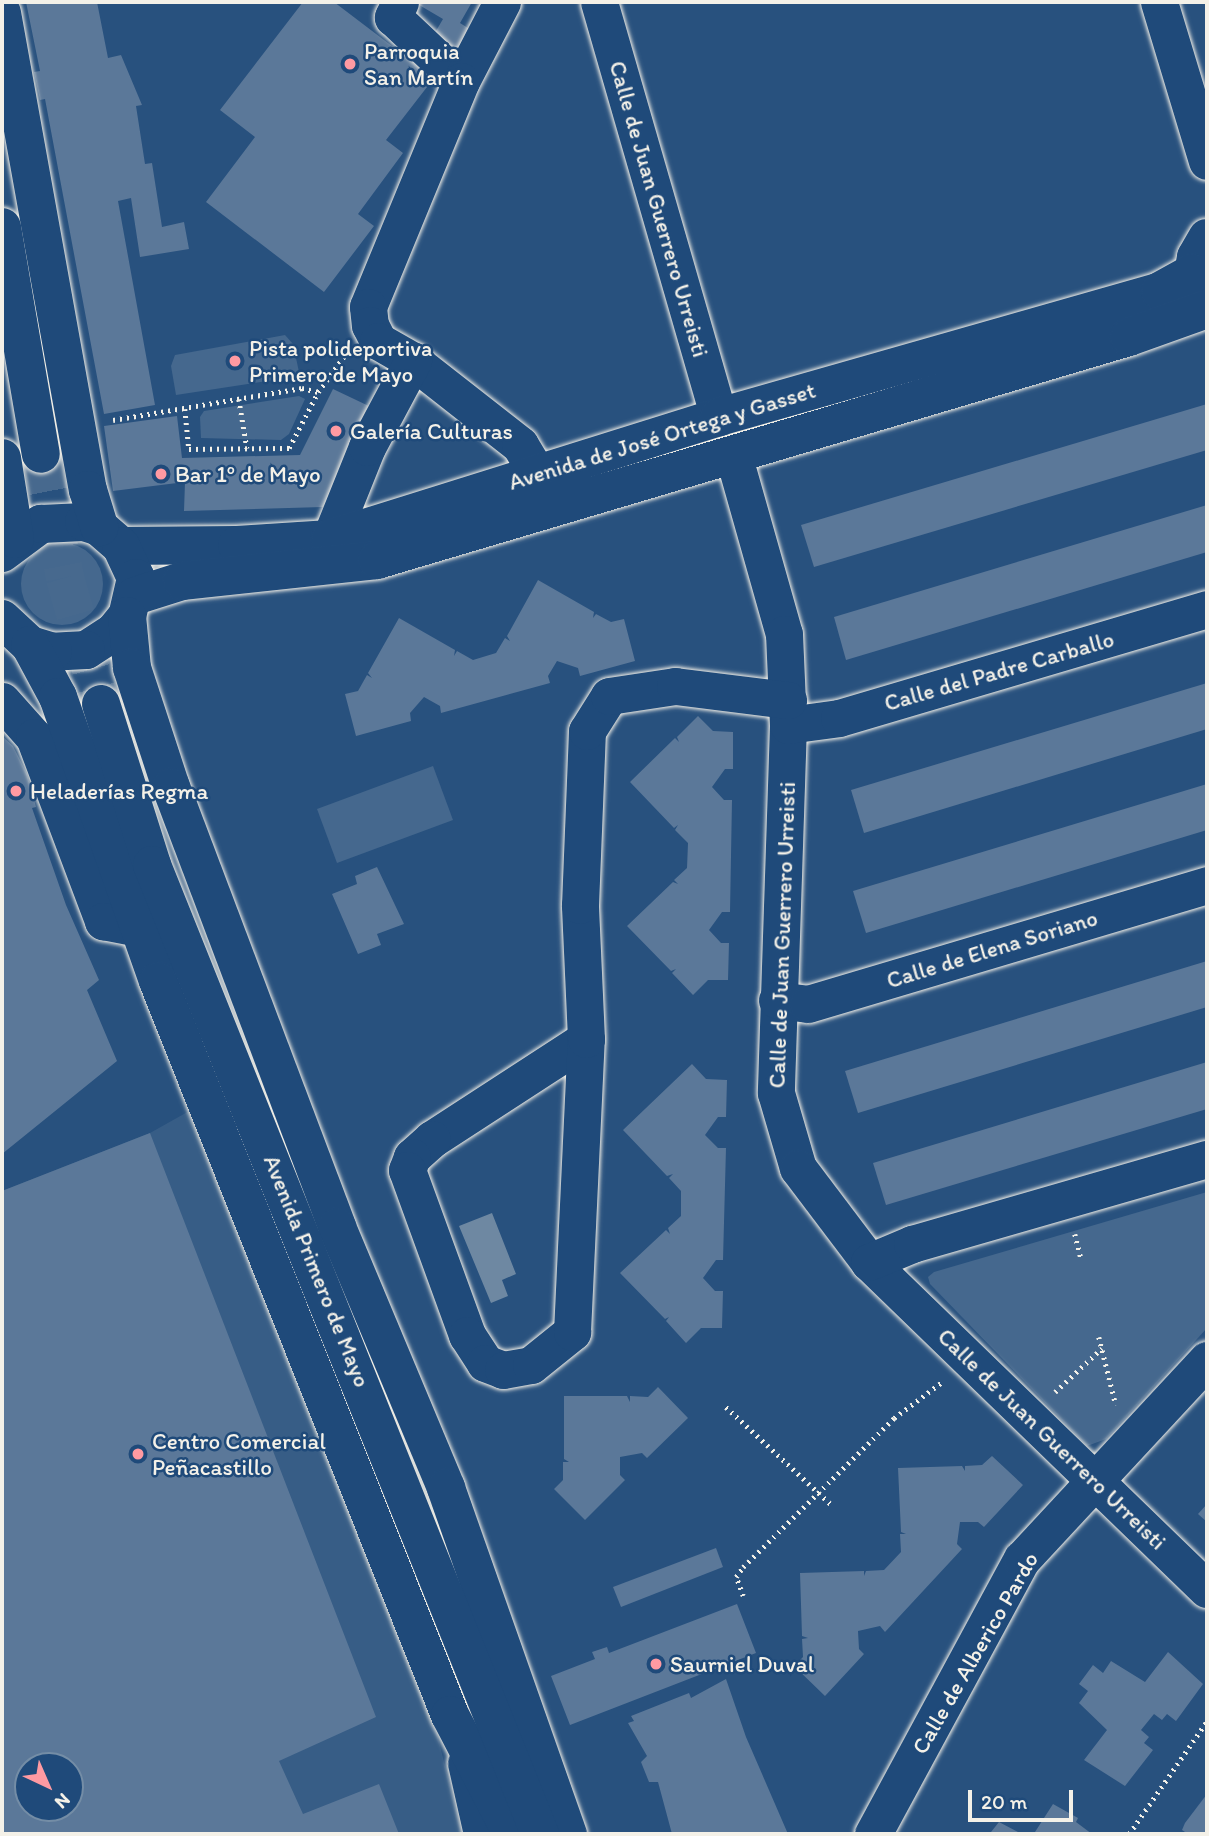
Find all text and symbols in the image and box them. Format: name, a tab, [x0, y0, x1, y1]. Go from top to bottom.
place label: Parroquia San Martín	[364, 37, 474, 91]
marker: Parroquia San Martín	[342, 56, 358, 72]
street label: Calle de Juan Guerrero Urreisti	[603, 58, 715, 360]
place label: Pista polideportiva Primero de Mayo	[249, 334, 433, 388]
marker: Pista polideportiva Primero de Mayo	[227, 353, 243, 369]
street label: Avenida de José Ortega y Gasset	[505, 376, 819, 496]
place label: Galería Culturas	[350, 417, 513, 445]
marker: Galería Culturas	[328, 423, 344, 439]
place label: Bar 1º de Mayo	[175, 460, 321, 488]
marker: Bar 1º de Mayo	[153, 466, 169, 482]
street label: Calle del Padre Carballo	[881, 625, 1117, 717]
place label: Heladerías Regma	[30, 777, 207, 805]
street label: Calle de Juan Guerrero Urreisti	[763, 781, 801, 1089]
marker: Heladerías Regma	[8, 783, 24, 799]
street label: Calle de Elena Soriano	[883, 904, 1101, 994]
street label: Avenida Primero de Mayo	[258, 1151, 376, 1391]
street label: Calle de Juan Guerrero Urreisti	[932, 1322, 1172, 1556]
place label: Centro Comercial Peñacastillo	[152, 1427, 326, 1481]
marker: Centro Comercial Peñacastillo	[130, 1446, 146, 1462]
street label: Calle de Alberico Pardo	[906, 1547, 1044, 1759]
place label: Saurniel Duval	[670, 1650, 814, 1678]
marker: Saurniel Duval	[648, 1656, 664, 1672]
north arrow	[14, 1752, 84, 1822]
scale bar	[971, 1776, 1076, 1820]
text: N	[50, 1788, 75, 1814]
text: 20 m	[981, 1789, 1027, 1814]

